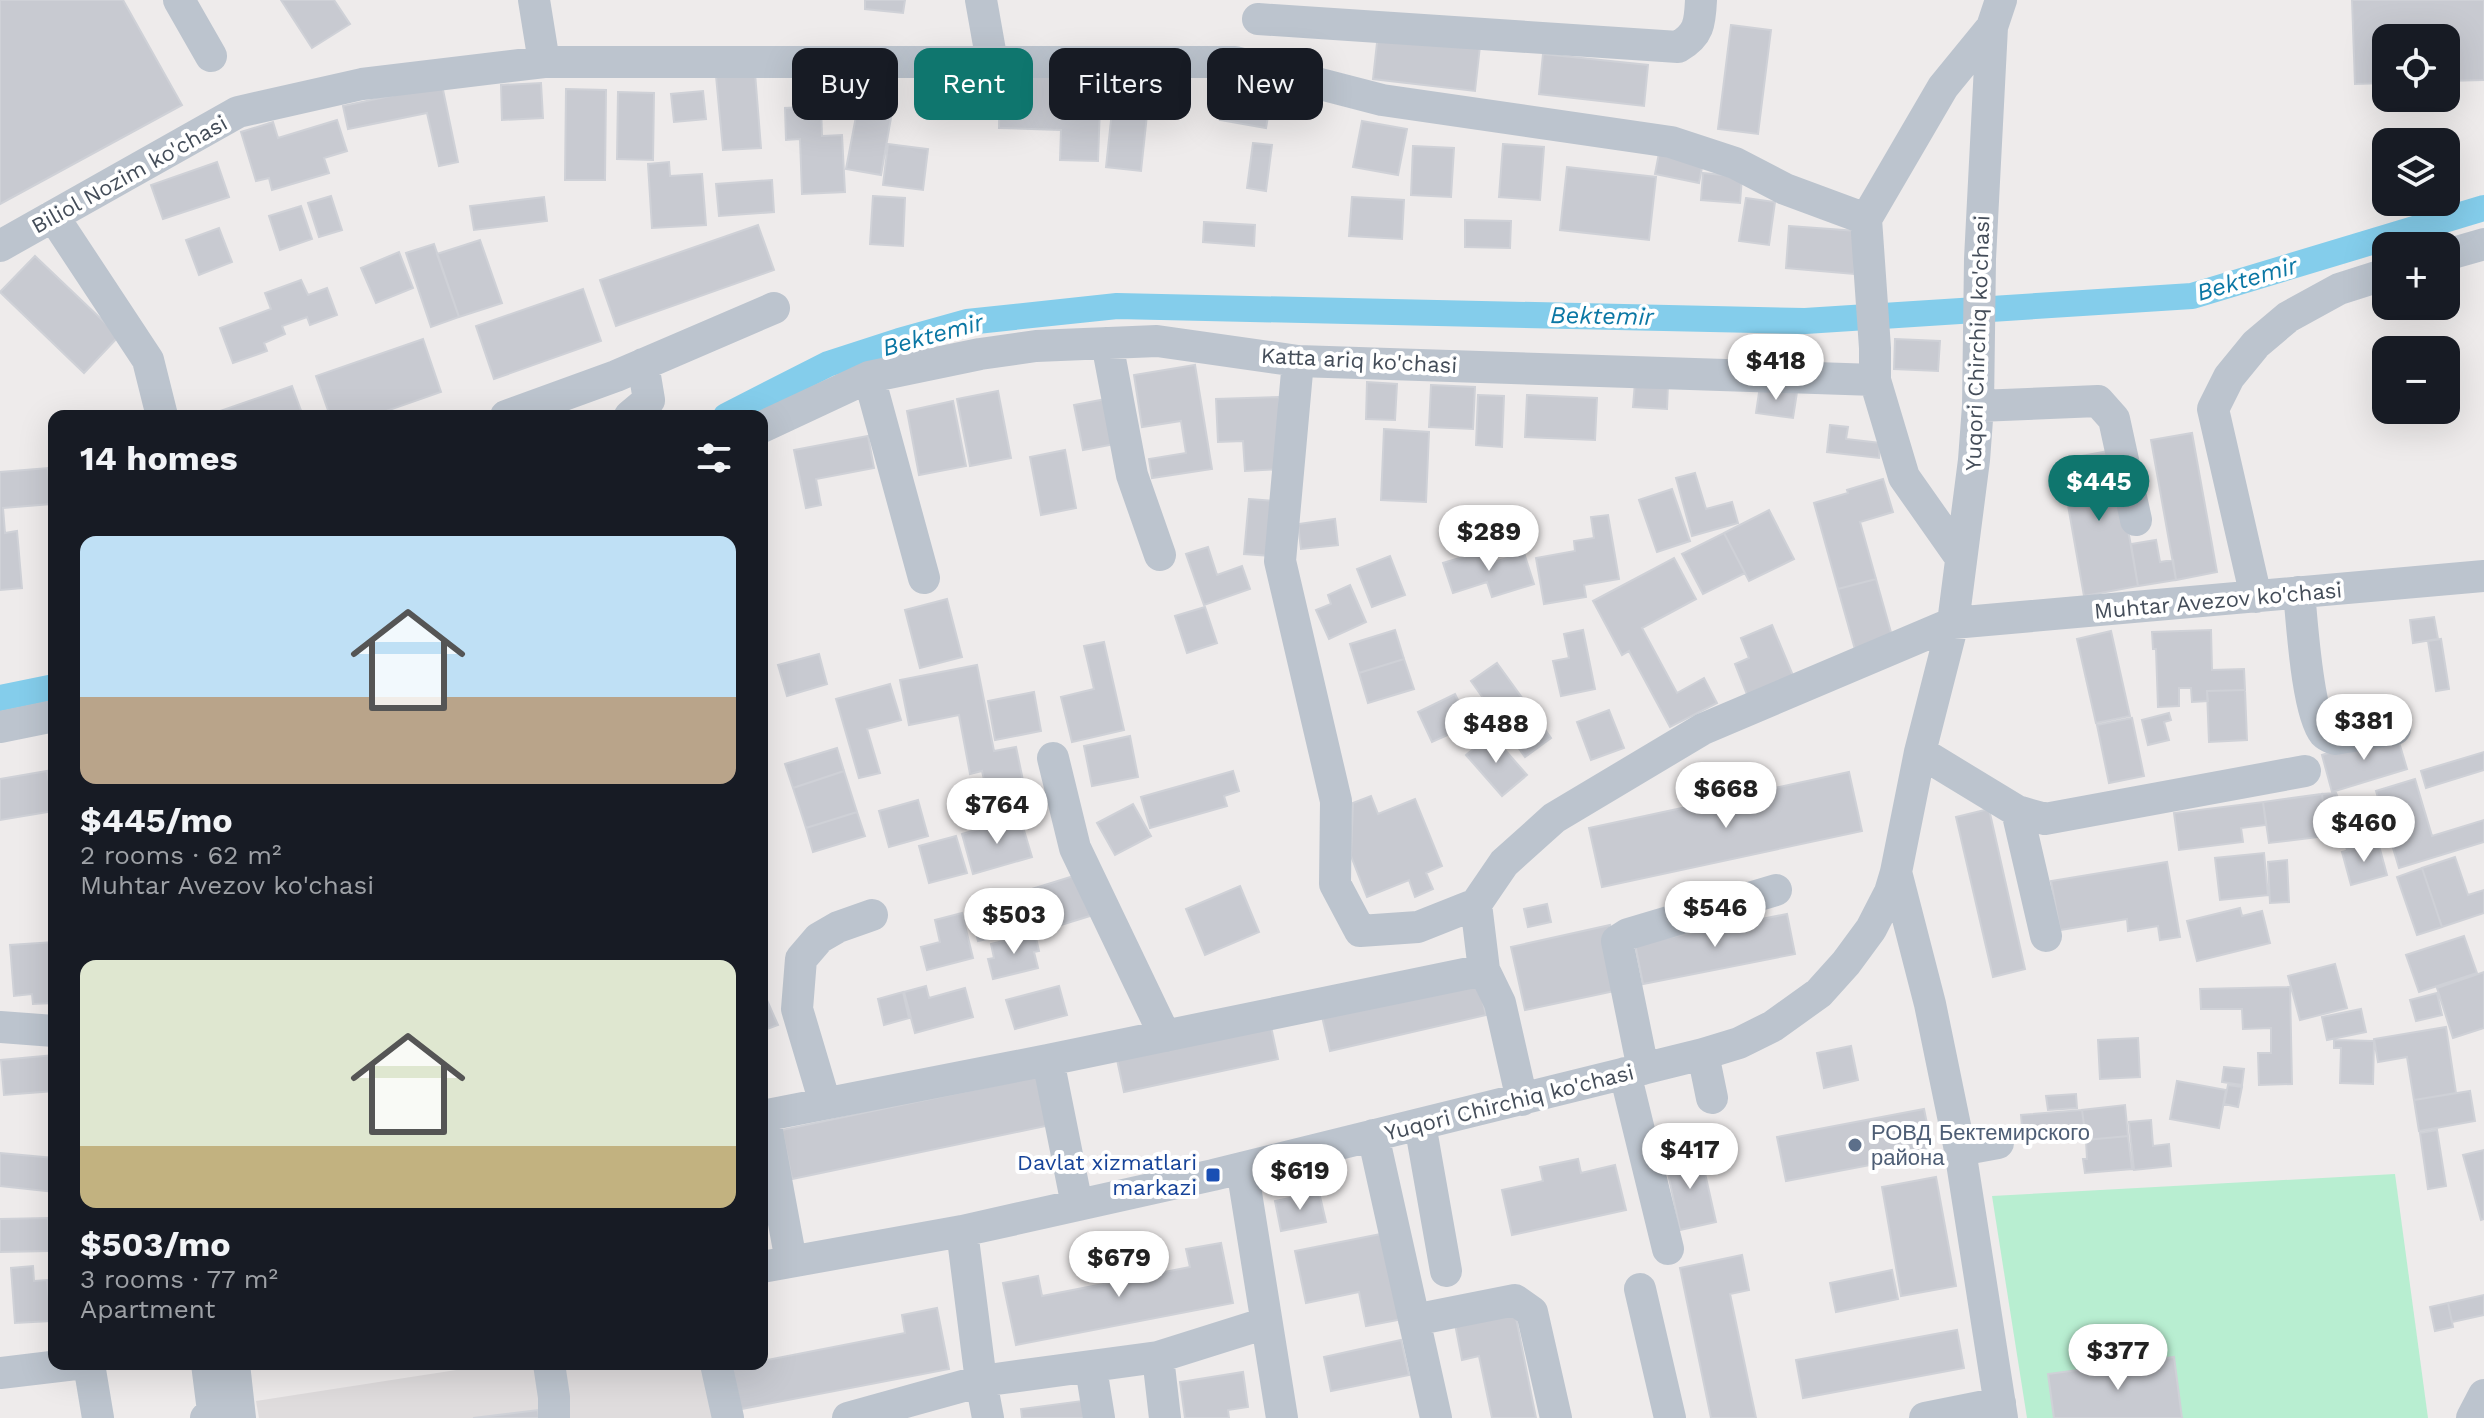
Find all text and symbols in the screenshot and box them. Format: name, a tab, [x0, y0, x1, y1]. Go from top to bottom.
map controls	[2372, 24, 2460, 424]
button: locate	[2372, 24, 2460, 112]
chip: Buy	[792, 48, 898, 120]
chip: Rent	[914, 48, 1033, 120]
chip: Filters	[1049, 48, 1191, 120]
chip: New	[1207, 48, 1323, 120]
street label: Biliol Nozim ko'chasi	[27, 110, 231, 239]
button: layers	[2372, 128, 2460, 216]
street label: Yuqori Chirchiq ko'chasi	[1961, 215, 1994, 471]
button: +	[2372, 232, 2460, 320]
water label: Bektemir	[2193, 251, 2302, 307]
water label: Bektemir	[1550, 301, 1656, 331]
water label: Bektemir	[879, 308, 988, 362]
pin: $418	[1729, 334, 1823, 402]
button: −	[2372, 336, 2460, 424]
street label: Katta ariq ko'chasi	[1260, 343, 1458, 378]
text: $418	[1746, 345, 1806, 375]
icon: filters	[692, 436, 736, 480]
text: 14 homes	[80, 438, 238, 478]
pin: $445	[2052, 455, 2146, 523]
text: $445	[2066, 466, 2132, 496]
pin: $289	[1442, 505, 1536, 573]
text: $289	[1457, 516, 1521, 546]
street label: Muhtar Avezov ko'chasi	[2093, 577, 2343, 624]
icon: home	[336, 588, 480, 732]
pin: $381	[2317, 694, 2411, 762]
pin: $488	[1449, 697, 1543, 765]
text: $381	[2334, 705, 2394, 735]
text: $488	[1463, 708, 1529, 738]
pin: $668	[1679, 762, 1773, 830]
text: $668	[1693, 773, 1759, 803]
pin: $764	[950, 778, 1044, 846]
text: $764	[965, 789, 1029, 819]
pin: $460	[2317, 796, 2411, 864]
text: $445/mo	[80, 800, 233, 840]
text: $460	[2331, 807, 2397, 837]
text: 2 rooms · 62 m²	[80, 840, 282, 870]
text: Muhtar Avezov ko'chasi	[80, 870, 374, 900]
pin: $546	[1668, 881, 1762, 949]
pin: $503	[967, 888, 1061, 956]
text: $546	[1683, 892, 1747, 922]
text: $503	[982, 899, 1046, 929]
icon: home	[336, 1012, 480, 1156]
street label: Yuqori Chirchiq ko'chasi	[1382, 1059, 1636, 1146]
place label: РОВД Бектемирского района	[1871, 1120, 2090, 1170]
pin: $417	[1643, 1123, 1737, 1191]
text: $417	[1660, 1134, 1720, 1164]
marker: РОВД Бектемирского района	[1846, 1136, 1864, 1154]
pin: $619	[1253, 1144, 1347, 1212]
place label: Davlat xizmatlari markazi	[1017, 1150, 1197, 1200]
text: $619	[1270, 1155, 1330, 1185]
marker: Davlat xizmatlari markazi	[1204, 1166, 1222, 1184]
text: $503/mo	[80, 1224, 231, 1264]
pin: $679	[1072, 1231, 1166, 1299]
text: $679	[1087, 1242, 1151, 1272]
text: 3 rooms · 77 m²	[80, 1264, 278, 1294]
text: Apartment	[80, 1294, 216, 1324]
pin: $377	[2071, 1324, 2165, 1392]
text: $377	[2087, 1335, 2149, 1365]

